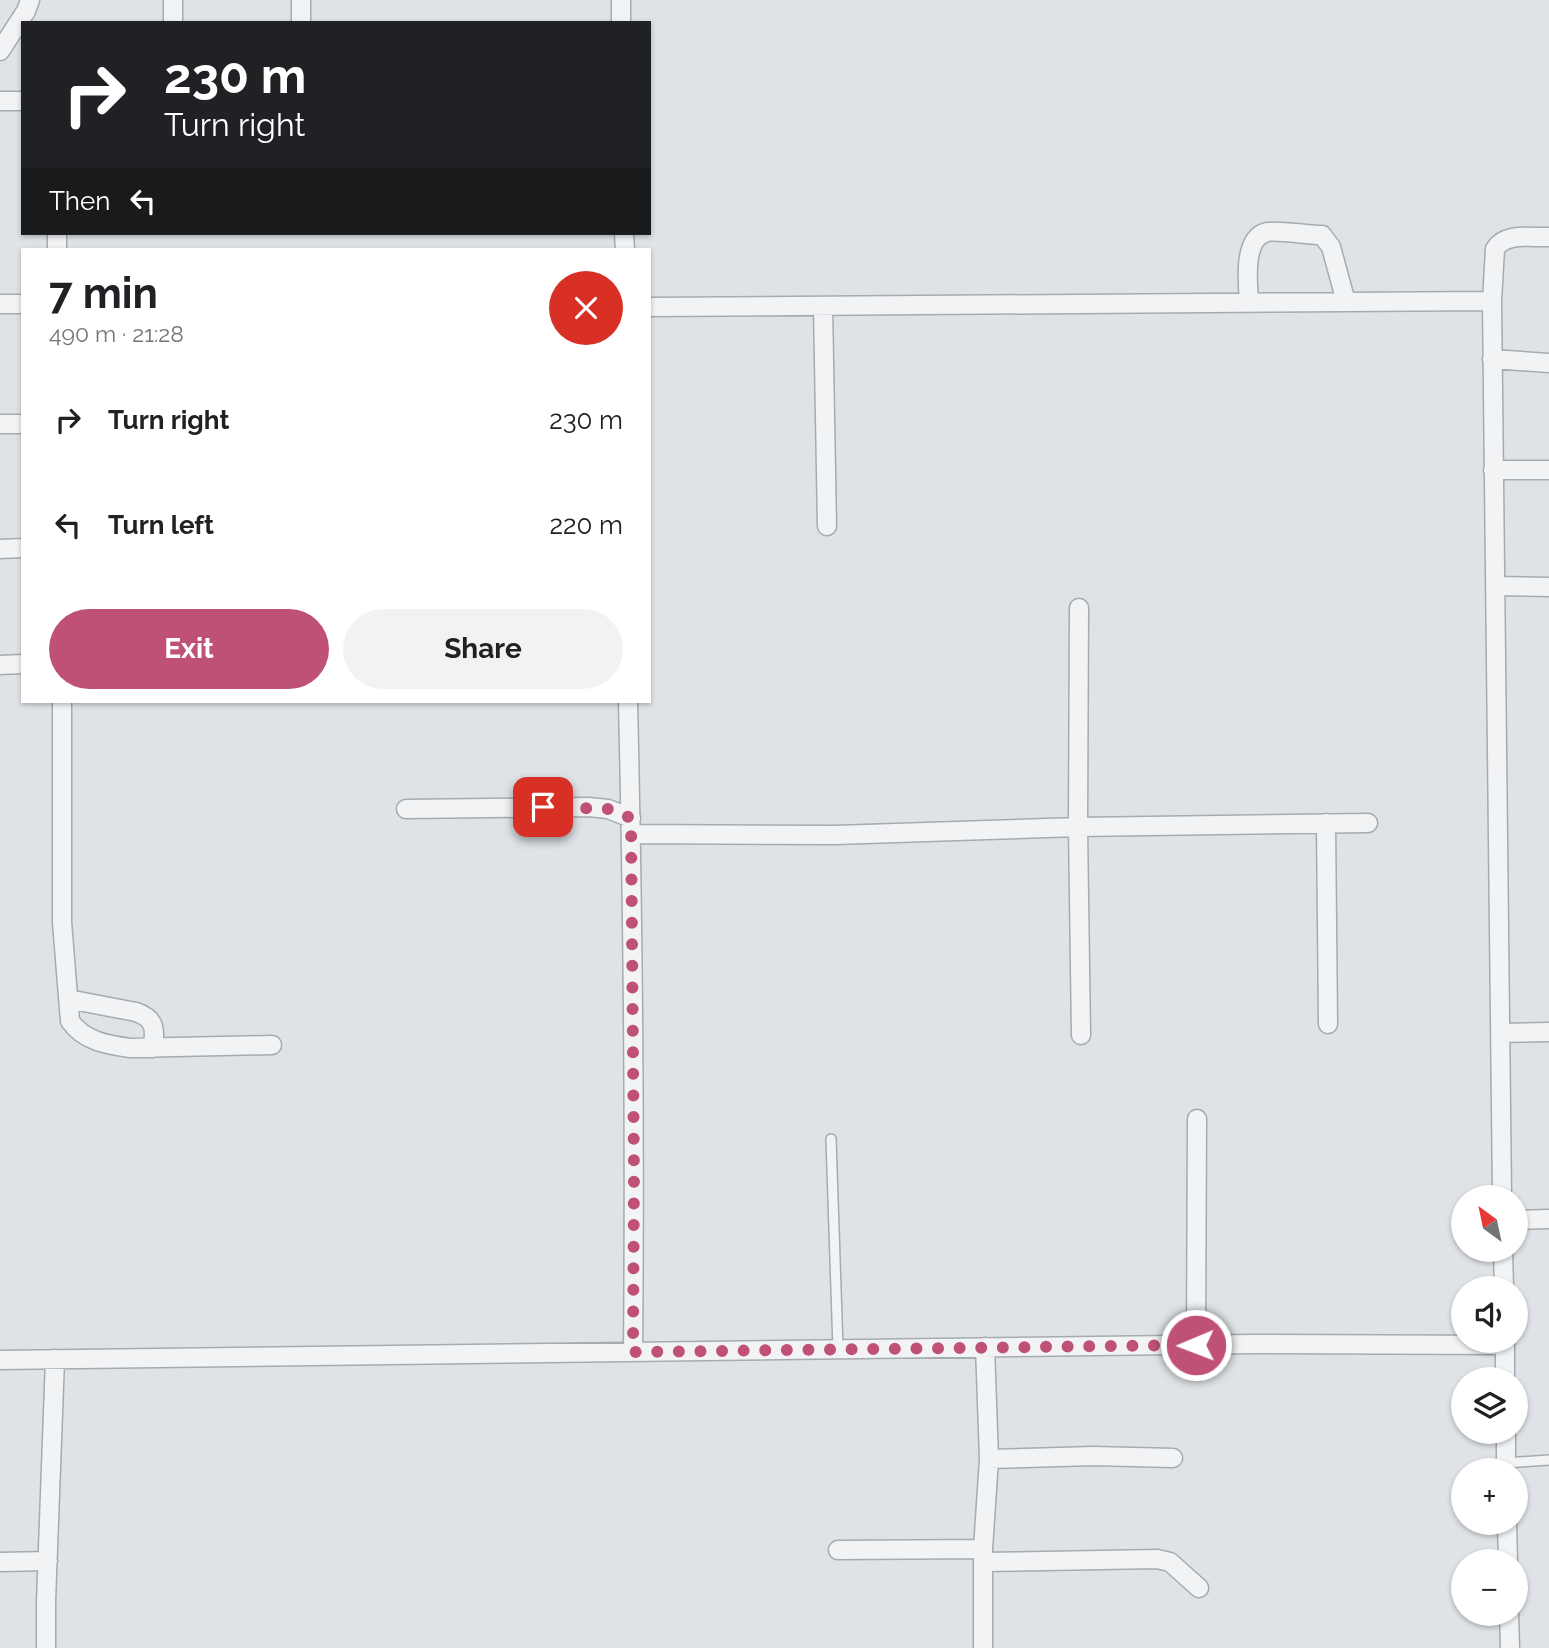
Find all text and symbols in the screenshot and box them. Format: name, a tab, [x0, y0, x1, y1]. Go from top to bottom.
text: 230 m	[164, 47, 306, 104]
icon: right	[49, 49, 140, 140]
text: Turn right	[164, 106, 305, 143]
icon: left	[124, 182, 162, 220]
text: Then	[49, 186, 110, 216]
text: 7 min	[49, 269, 158, 318]
button: close	[549, 271, 623, 345]
text: 490 m · 21:28	[49, 320, 184, 347]
icon: right	[49, 401, 87, 439]
text: Turn right	[108, 405, 229, 435]
text: 230 m	[549, 405, 623, 435]
icon: left	[49, 506, 87, 544]
text: Turn left	[108, 510, 214, 540]
text: 220 m	[549, 510, 623, 540]
button: Exit	[49, 609, 329, 689]
button: Share	[343, 609, 623, 689]
pin	[513, 777, 573, 837]
icon: arrive	[524, 788, 562, 826]
north arrow	[1451, 1185, 1528, 1262]
map controls	[1451, 1185, 1528, 1626]
button: sound	[1451, 1276, 1528, 1353]
position arrow	[1159, 1308, 1233, 1382]
button: layers	[1451, 1367, 1528, 1444]
button: +	[1451, 1458, 1528, 1535]
button: −	[1451, 1549, 1528, 1626]

